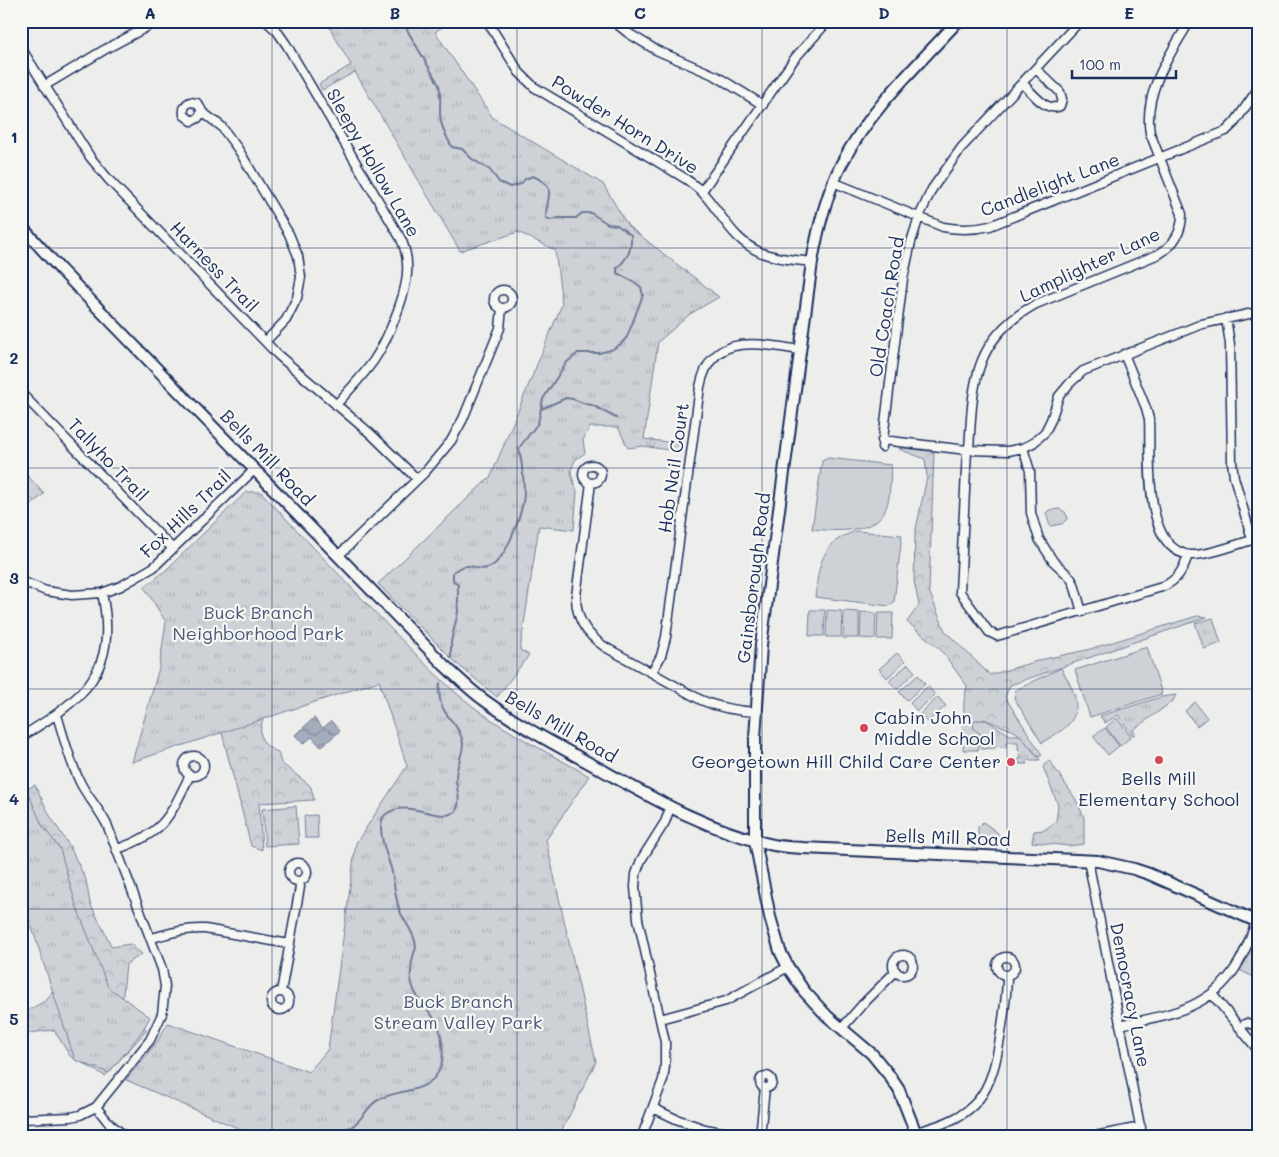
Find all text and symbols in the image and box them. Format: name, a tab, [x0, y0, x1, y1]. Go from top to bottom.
text: A	[144, 2, 156, 23]
text: B	[390, 2, 400, 23]
text: C	[634, 2, 646, 23]
text: D	[878, 2, 890, 23]
text: E	[1124, 2, 1134, 23]
scale bar	[1072, 48, 1175, 80]
text: 100 m	[1079, 54, 1121, 74]
street label: Powder Horn Drive	[548, 69, 703, 179]
street label: Sleepy Hollow Lane	[321, 84, 426, 241]
text: 1	[10, 126, 18, 147]
street label: Candlelight Lane	[977, 146, 1123, 222]
street label: Harness Trail	[165, 216, 264, 317]
street label: Lamplighter Lane	[1015, 221, 1164, 307]
street label: Old Coach Road	[863, 235, 909, 379]
text: 2	[10, 347, 19, 368]
street label: Hob Nail Court	[652, 401, 694, 535]
street label: Bells Mill Road	[216, 404, 320, 511]
street label: Tallyho Trail	[63, 413, 154, 506]
street label: Fox Hills Trail	[135, 464, 236, 563]
street label: Gainsborough Road	[731, 491, 775, 665]
text: 3	[9, 567, 19, 588]
park label: Buck Branch Neighborhood Park	[172, 600, 344, 645]
street label: Bells Mill Road	[501, 684, 622, 768]
place label: Cabin John Middle School	[874, 705, 995, 750]
marker: Cabin John Middle School	[858, 722, 870, 734]
place label: Georgetown Hill Child Care Center	[692, 749, 1001, 773]
marker: Bells Mill Elementary School	[1153, 754, 1165, 766]
marker: Georgetown Hill Child Care Center	[1005, 756, 1017, 768]
place label: Bells Mill Elementary School	[1078, 766, 1240, 811]
text: 4	[9, 788, 19, 809]
street label: Bells Mill Road	[885, 823, 1011, 851]
street label: Democracy Lane	[1105, 920, 1157, 1069]
park label: Buck Branch Stream Valley Park	[374, 989, 542, 1034]
text: 5	[9, 1008, 19, 1029]

